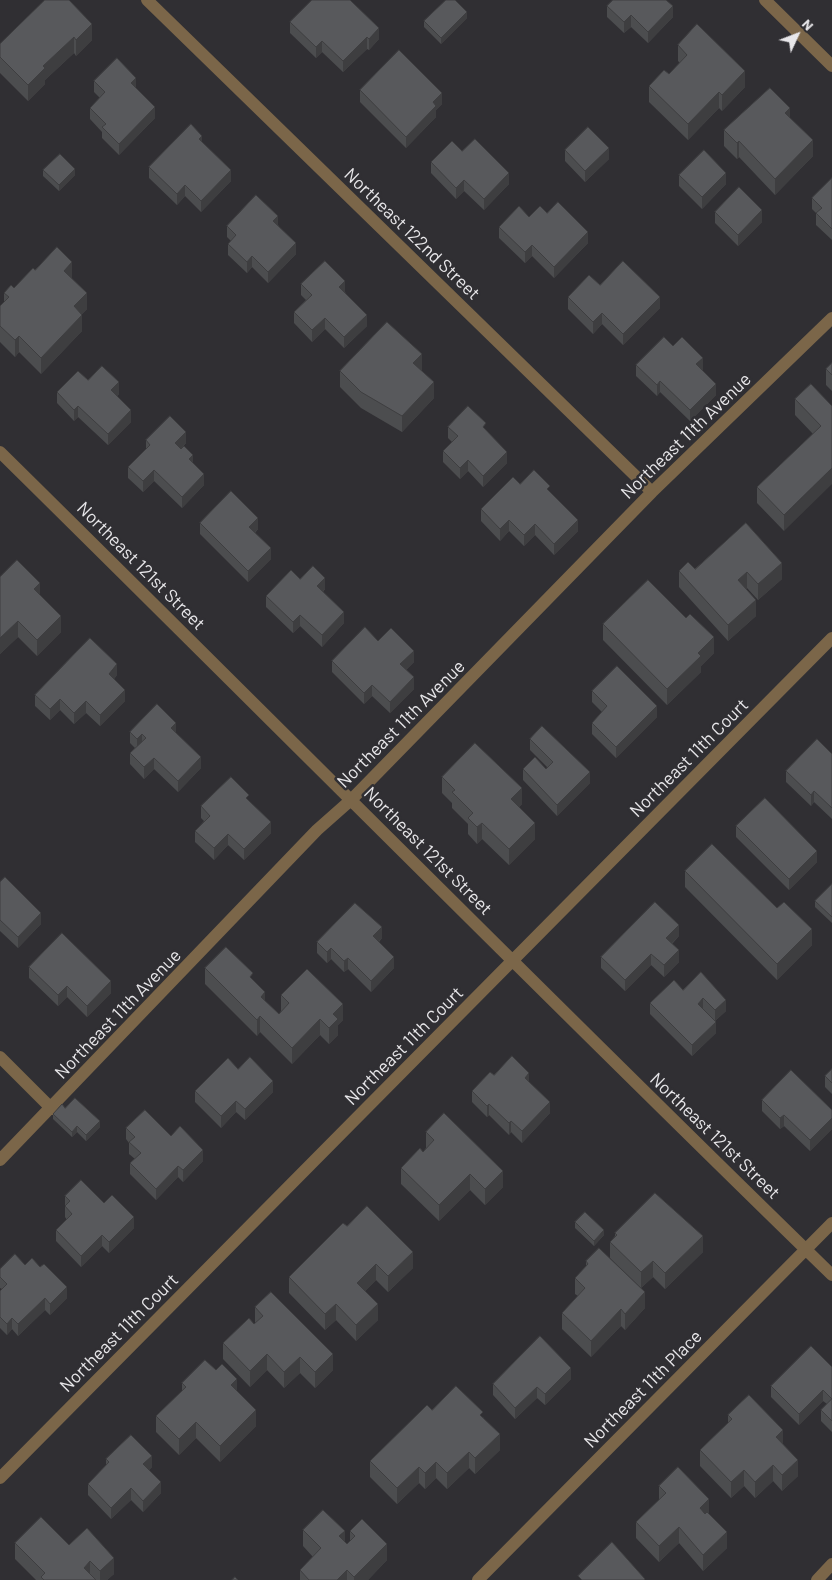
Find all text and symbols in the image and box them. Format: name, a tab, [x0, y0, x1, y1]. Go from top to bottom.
north arrow	[772, 10, 822, 60]
text: N	[799, 15, 818, 34]
street label: Northeast 122nd Street	[340, 164, 484, 304]
street label: Northeast 11th Avenue	[617, 368, 755, 504]
street label: Northeast 121st Street	[72, 497, 210, 635]
street label: Northeast 11th Avenue	[333, 656, 469, 792]
street label: Northeast 11th Court	[625, 694, 753, 822]
street label: Northeast 121st Street	[359, 782, 497, 920]
street label: Northeast 11th Avenue	[50, 945, 186, 1083]
street label: Northeast 11th Court	[340, 982, 468, 1110]
street label: Northeast 121st Street	[646, 1068, 784, 1204]
street label: Northeast 11th Court	[55, 1269, 183, 1397]
street label: Northeast 11th Place	[580, 1326, 706, 1452]

